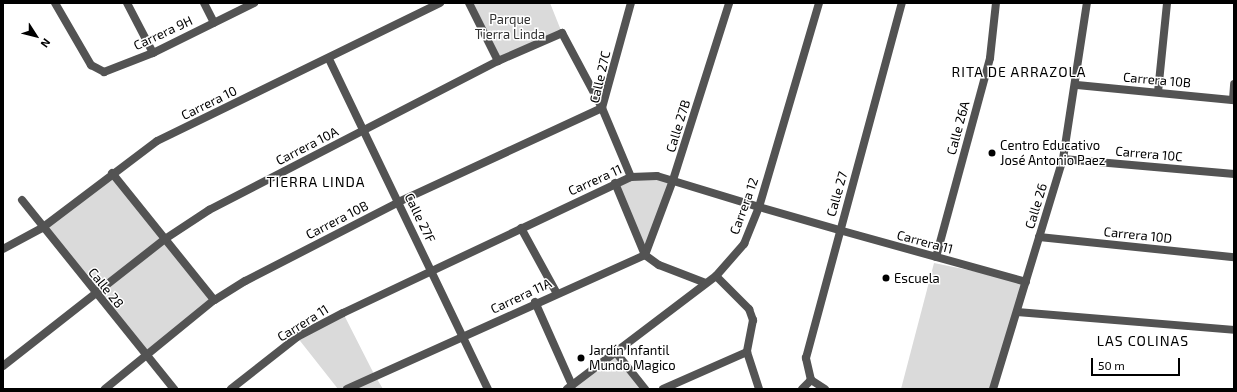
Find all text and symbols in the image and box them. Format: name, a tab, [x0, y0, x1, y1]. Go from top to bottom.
park label: Parque Tierra Linda	[475, 12, 545, 43]
street label: Carrera 9H	[131, 13, 195, 53]
north arrow	[16, 16, 56, 56]
text: N	[39, 36, 54, 50]
street label: Calle 27C	[586, 49, 614, 105]
district label: RITA DE ARRAZOLA	[951, 64, 1087, 80]
street label: Carrera 10B	[1122, 69, 1192, 91]
street label: Carrera 10	[179, 83, 239, 123]
street label: Calle 27B	[663, 98, 693, 154]
street label: Calle 26A	[943, 99, 973, 157]
street label: Carrera 10A	[273, 124, 341, 168]
place label: Centro Educativo José Antonio Paez	[1000, 138, 1106, 169]
street label: Carrera 10C	[1115, 143, 1183, 165]
marker: Centro Educativo José Antonio Paez	[987, 148, 997, 158]
street label: Carrera 11	[566, 161, 624, 199]
street label: Calle 27	[823, 170, 851, 218]
district label: TIERRA LINDA	[266, 174, 366, 190]
street label: Carrera 12	[726, 175, 762, 237]
street label: Calle 26	[1022, 181, 1050, 231]
street label: Calle 27F	[401, 191, 439, 245]
street label: Carrera 10B	[303, 198, 371, 242]
street label: Carrera 10D	[1103, 224, 1173, 246]
street label: Carrera 11	[895, 227, 955, 257]
street label: Calle 28	[85, 265, 127, 311]
place label: Escuela	[894, 270, 940, 286]
marker: Escuela	[881, 273, 891, 283]
street label: Carrera 11A	[488, 275, 554, 317]
street label: Carrera 11	[275, 301, 331, 345]
district label: LAS COLINAS	[1097, 333, 1189, 349]
place label: Jardín Infantil Mundo Magico	[589, 343, 676, 374]
scale bar	[1093, 350, 1182, 376]
marker: Jardín Infantil Mundo Magico	[576, 353, 586, 363]
text: 50 m	[1098, 358, 1125, 372]

